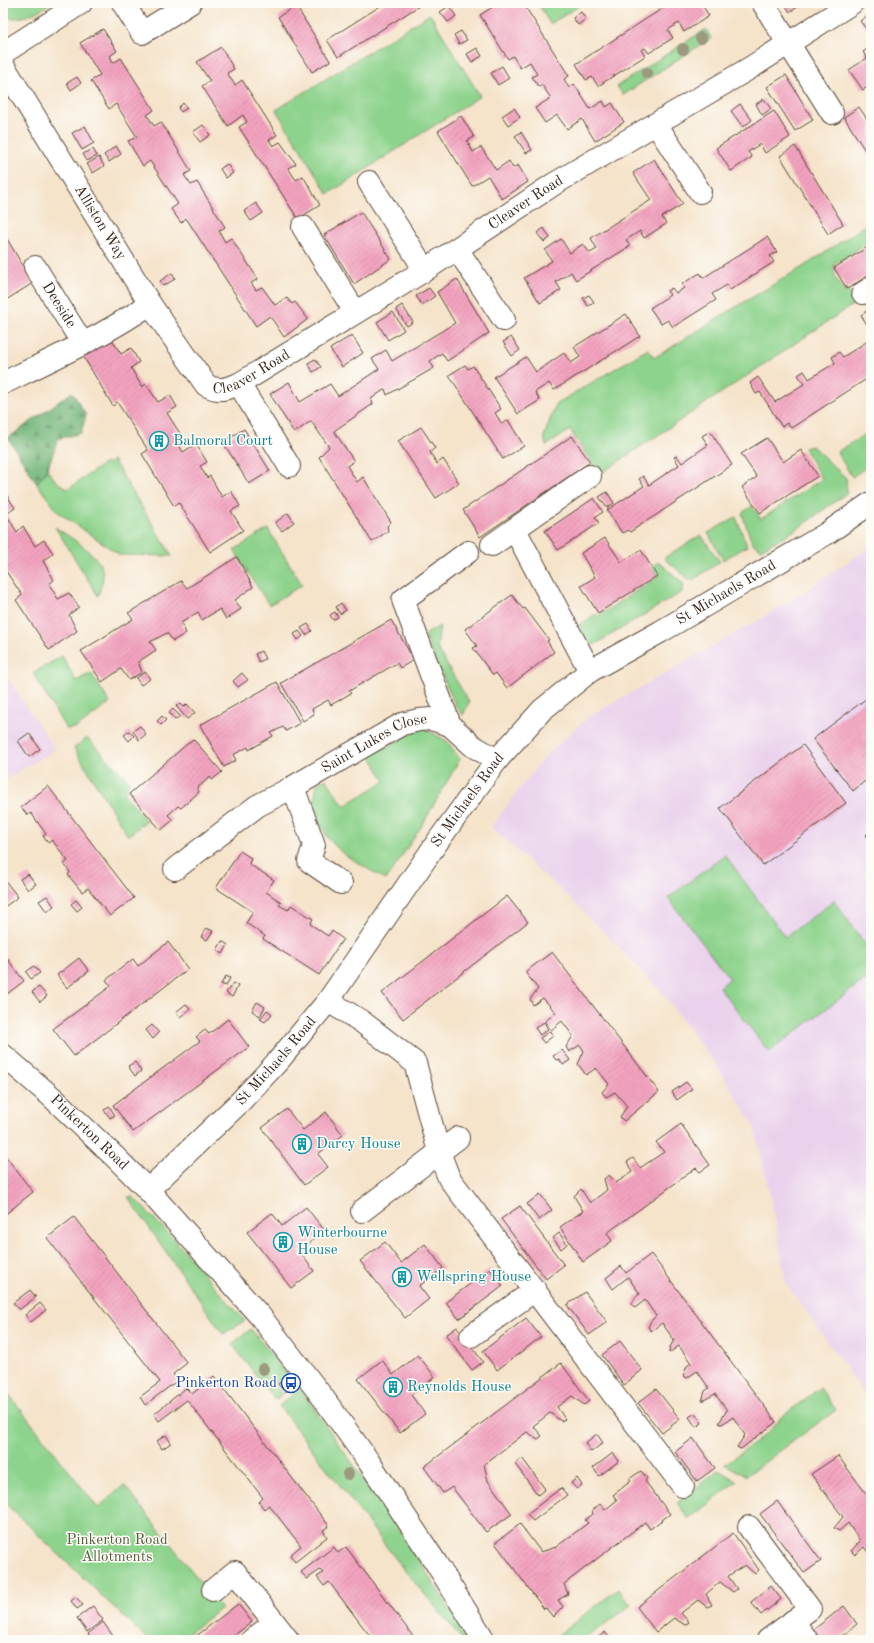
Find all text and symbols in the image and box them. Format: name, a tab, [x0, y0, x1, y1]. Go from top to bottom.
street label: Cleaver Road	[486, 173, 566, 233]
street label: Alliston Way	[71, 182, 129, 263]
street label: Deeside	[39, 280, 79, 331]
street label: Cleaver Road	[212, 347, 293, 397]
building icon: Balmoral Court	[148, 430, 170, 452]
place label: Balmoral Court	[173, 434, 273, 449]
street label: St Michaels Road	[674, 558, 779, 628]
street label: Saint Lukes Close	[319, 712, 428, 776]
street label: St Michaels Road	[429, 750, 507, 850]
street label: St Michaels Road	[233, 1014, 319, 1108]
street label: Pinkerton Road	[47, 1092, 131, 1173]
building icon: Darcy House	[291, 1133, 313, 1155]
place label: Darcy House	[316, 1137, 401, 1152]
place label: Winterbourne House	[297, 1226, 387, 1258]
building icon: Winterbourne House	[272, 1231, 294, 1253]
building icon: Wellspring House	[391, 1266, 413, 1288]
place label: Wellspring House	[416, 1270, 531, 1285]
bus stop icon: Pinkerton Road	[280, 1372, 302, 1394]
place label: Pinkerton Road	[175, 1376, 277, 1391]
building icon: Reynolds House	[382, 1376, 404, 1398]
place label: Reynolds House	[407, 1380, 512, 1395]
park label: Pinkerton Road Allotments	[66, 1533, 168, 1565]

